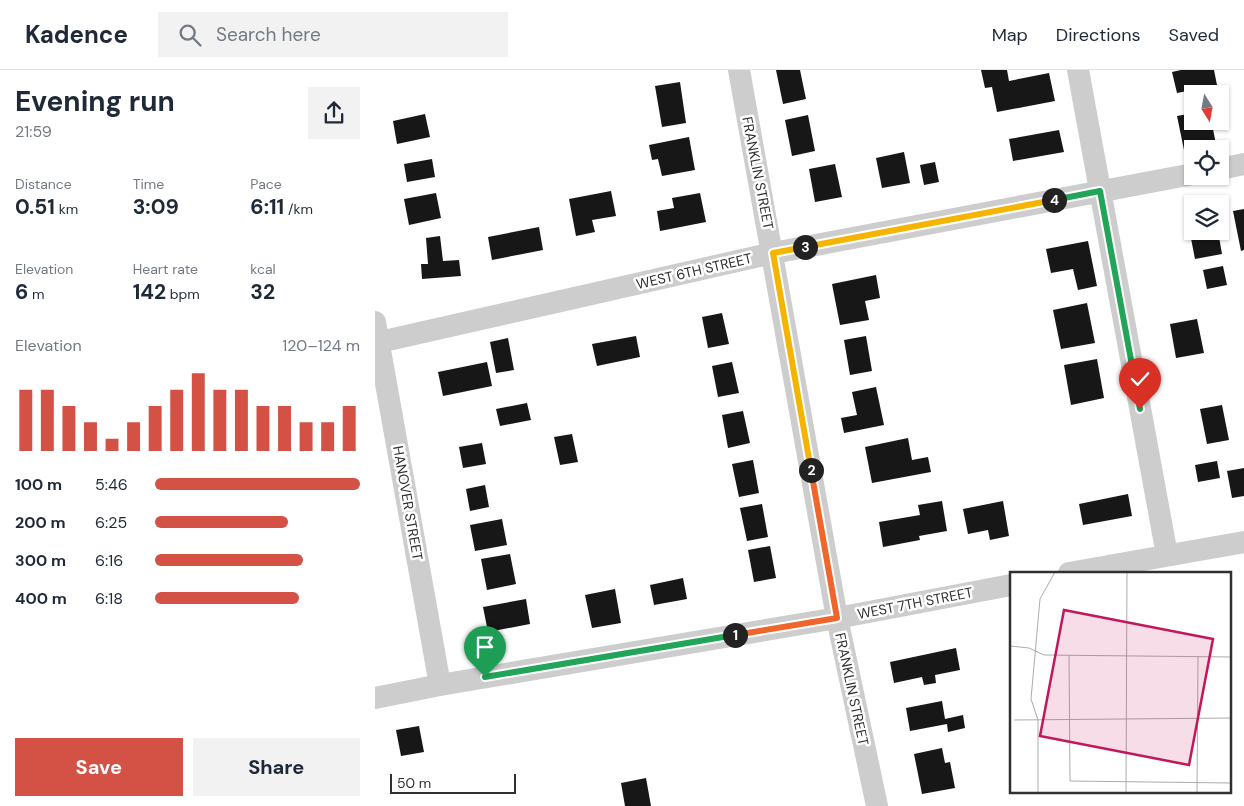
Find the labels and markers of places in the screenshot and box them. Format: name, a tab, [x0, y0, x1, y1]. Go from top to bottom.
pin: 4	[1041, 188, 1067, 212]
pin: 3	[793, 234, 817, 260]
pin	[1119, 358, 1161, 409]
pin: 2	[799, 458, 823, 482]
pin: 1	[723, 622, 747, 648]
pin	[464, 626, 506, 677]

